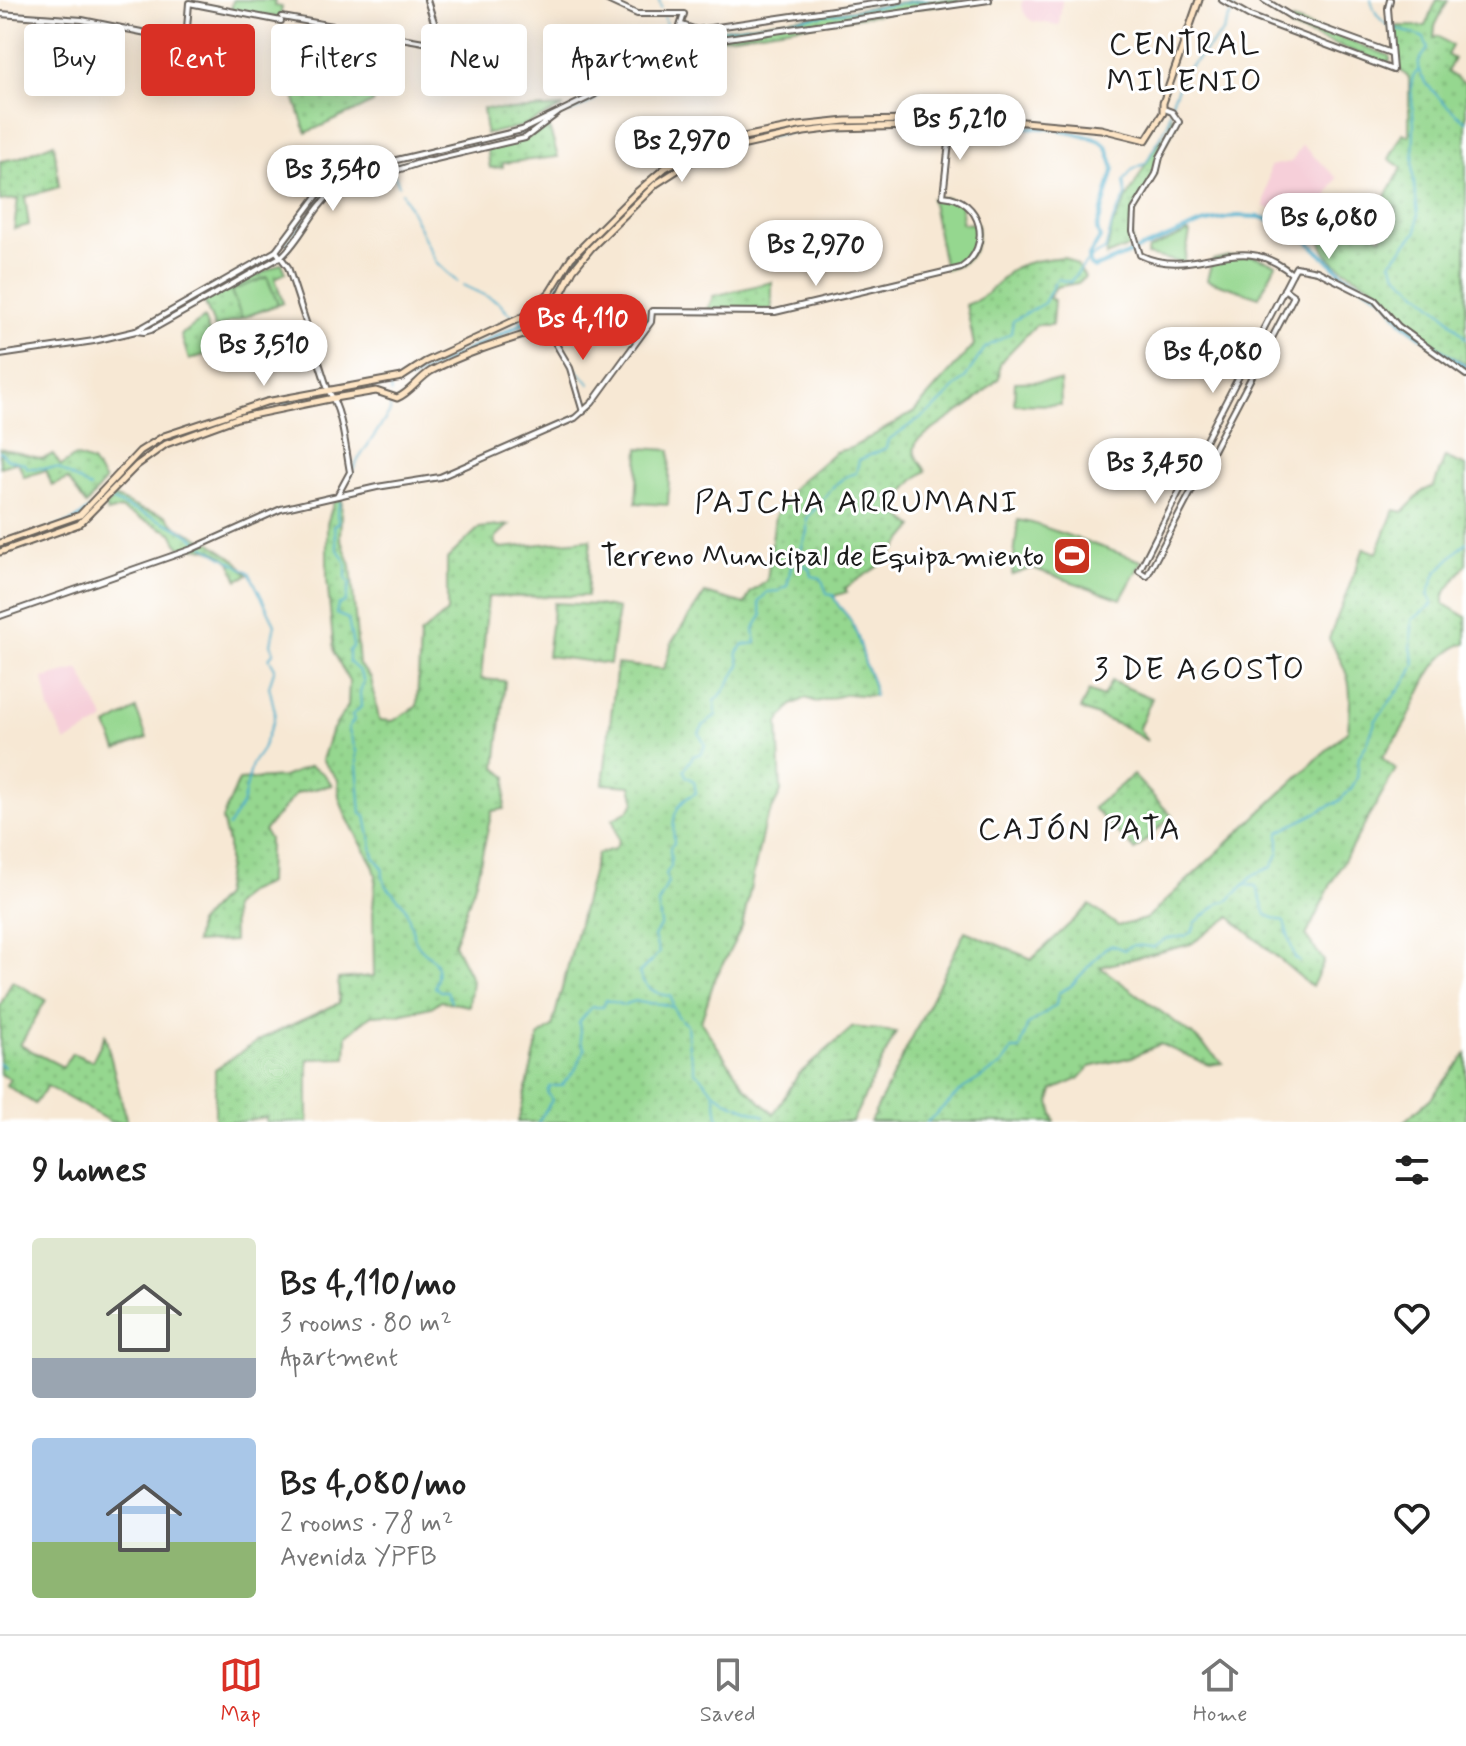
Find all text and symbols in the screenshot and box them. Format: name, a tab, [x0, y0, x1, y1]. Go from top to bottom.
chip: Buy	[24, 24, 125, 96]
chip: Rent	[141, 24, 255, 96]
chip: Filters	[271, 24, 405, 96]
chip: New	[421, 24, 527, 96]
chip: Apartment	[543, 24, 727, 96]
district label: CENTRAL MILENIO	[1106, 24, 1264, 103]
pin: Bs 5,210	[877, 94, 1043, 162]
text: Bs 5,210	[913, 103, 1007, 137]
pin: Bs 2,970	[599, 116, 765, 184]
text: Bs 2,970	[633, 125, 731, 159]
pin: Bs 3,540	[250, 145, 416, 213]
text: Bs 3,540	[285, 154, 381, 188]
pin: Bs 6,080	[1246, 193, 1412, 261]
text: Bs 6,080	[1280, 202, 1378, 236]
pin: Bs 2,970	[733, 220, 899, 288]
text: Bs 2,970	[767, 229, 865, 263]
pin: Bs 4,110	[500, 294, 666, 362]
text: Bs 4,110	[537, 303, 629, 337]
pin: Bs 3,510	[181, 320, 347, 388]
pin: Bs 4,080	[1130, 327, 1296, 395]
text: Bs 3,510	[219, 329, 309, 363]
text: Bs 4,080	[1163, 336, 1263, 370]
pin: Bs 3,450	[1072, 438, 1238, 506]
text: Bs 3,450	[1106, 447, 1204, 481]
district label: PAJCHA ARRUMANI	[695, 482, 1019, 524]
sports icon: Terreno Municipal de Equipamiento	[1051, 535, 1093, 577]
place label: Terreno Municipal de Equipamiento	[600, 537, 1044, 576]
district label: 3 DE AGOSTO	[1094, 649, 1306, 691]
district label: CAJÓN PATA	[978, 809, 1182, 851]
text: 9 homes	[32, 1148, 147, 1193]
icon: filters	[1390, 1148, 1434, 1192]
text: Bs 4,110/mo	[280, 1262, 456, 1307]
icon: home	[96, 1270, 192, 1366]
icon: heart	[1390, 1296, 1434, 1340]
text: 3 rooms · 80 m²	[280, 1307, 452, 1341]
text: Apartment	[280, 1341, 398, 1375]
text: Bs 4,080/mo	[280, 1462, 466, 1507]
icon: home	[96, 1470, 192, 1566]
icon: heart	[1390, 1496, 1434, 1540]
text: 2 rooms · 78 m²	[280, 1507, 453, 1541]
text: Avenida YPFB	[280, 1541, 437, 1575]
tab: Map	[219, 1653, 263, 1729]
tab: Saved	[700, 1653, 755, 1729]
tab: Home	[1193, 1653, 1247, 1729]

